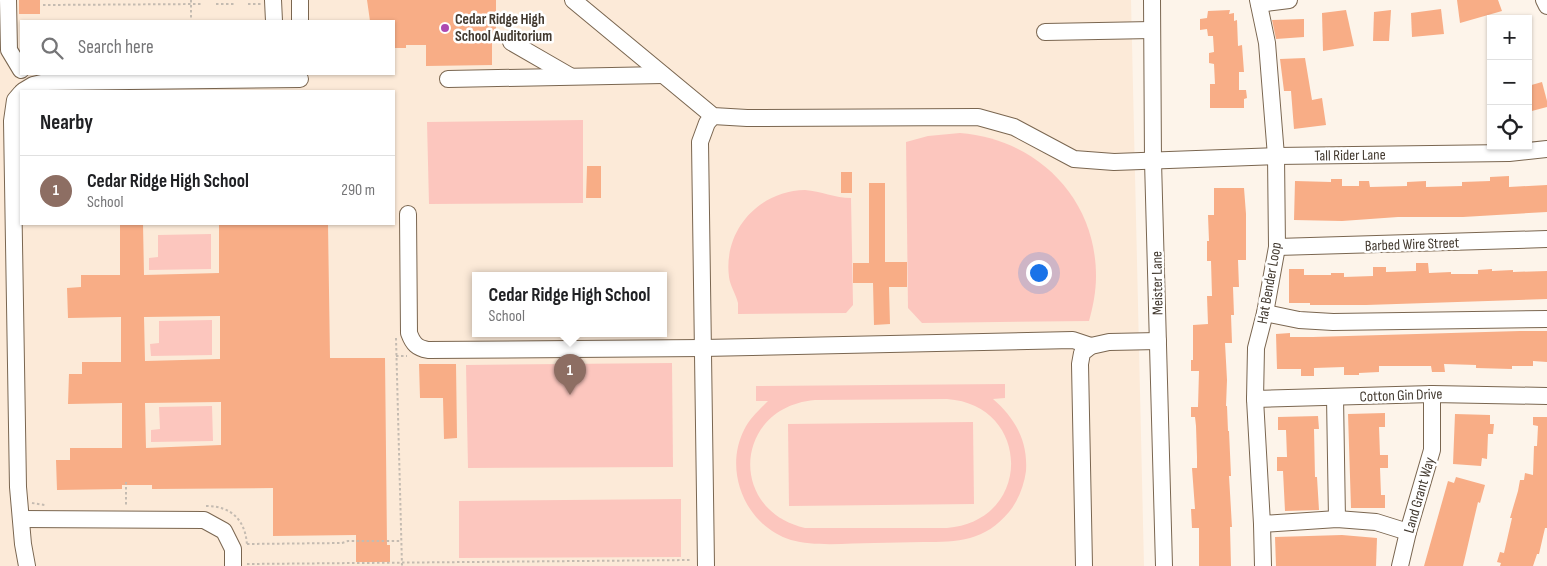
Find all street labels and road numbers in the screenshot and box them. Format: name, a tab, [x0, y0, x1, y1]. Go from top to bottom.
street label: Tall Rider Lane	[1314, 145, 1386, 166]
street label: Barbed Wire Street	[1365, 233, 1460, 256]
street label: Hat Bender Loop	[1253, 241, 1286, 325]
street label: Meister Lane	[1147, 251, 1168, 315]
street label: Cotton Gin Drive	[1359, 385, 1443, 406]
street label: Land Grant Way	[1400, 455, 1439, 535]

